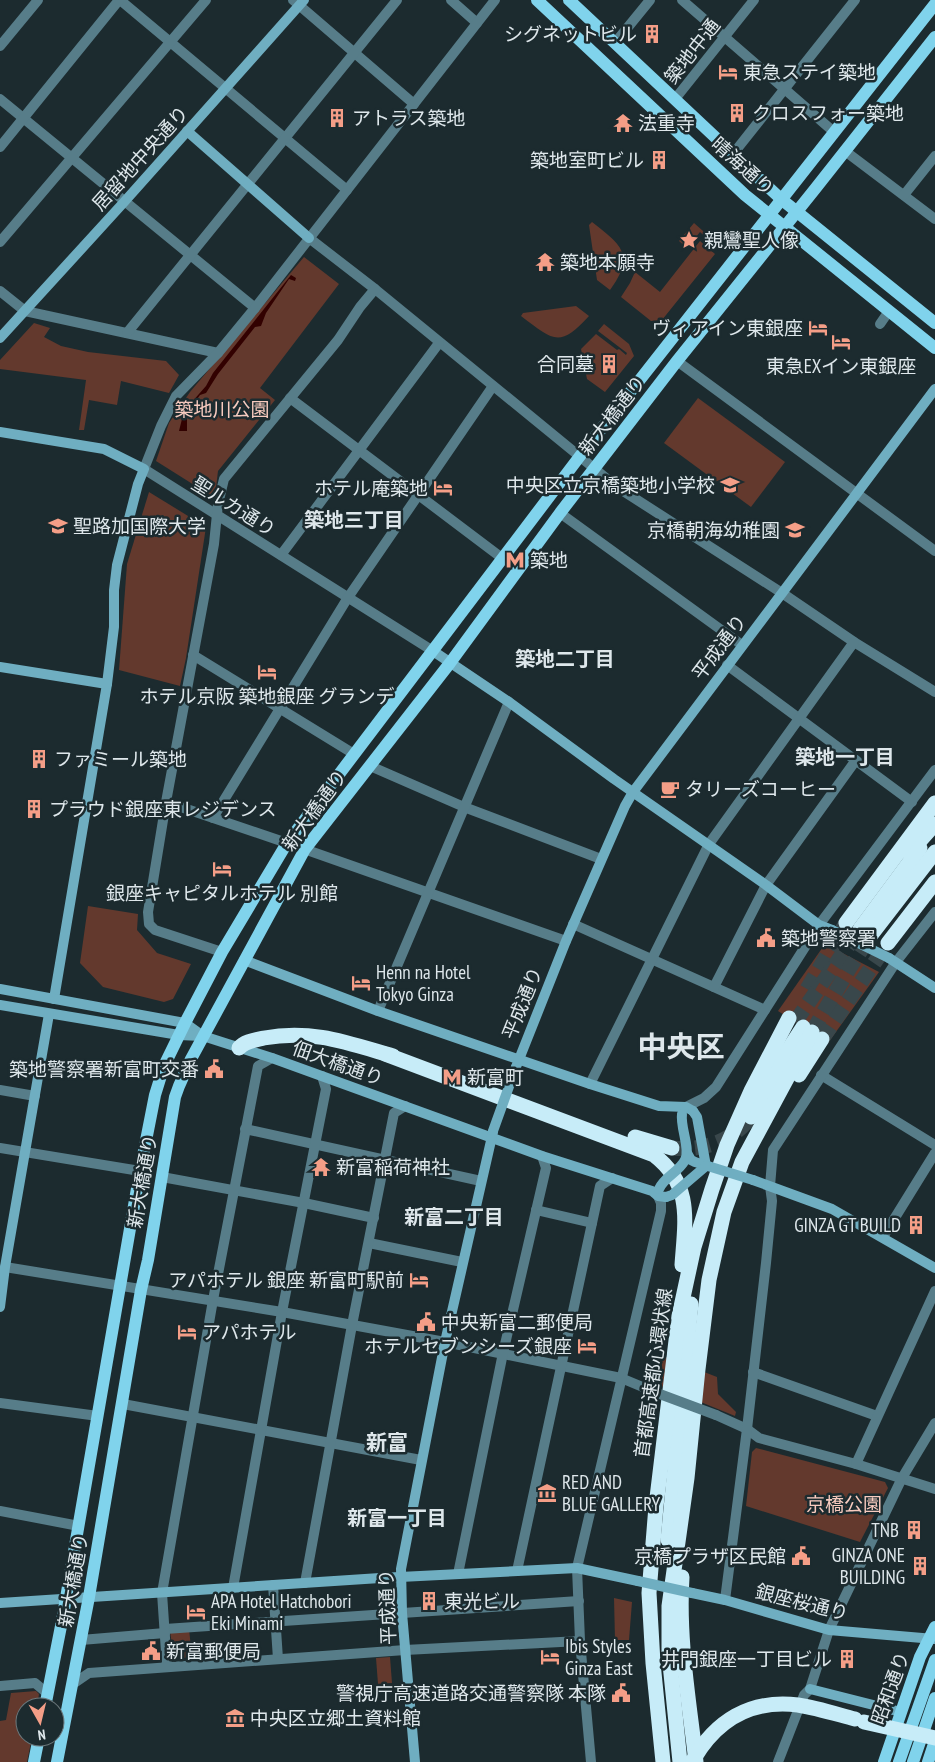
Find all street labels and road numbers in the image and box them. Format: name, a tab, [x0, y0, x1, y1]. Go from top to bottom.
street label: 築地中通	[659, 14, 725, 88]
street label: 居留地中央通り	[87, 101, 193, 215]
street label: 晴海通り	[707, 132, 779, 200]
street label: 新大橋通り	[573, 370, 651, 460]
street label: 聖ルカ通り	[188, 471, 280, 541]
street label: 平成通り	[687, 609, 751, 685]
street label: 新大橋通り	[276, 765, 352, 855]
street label: 平成通り	[497, 963, 547, 1043]
street label: 佃大橋通り	[289, 1035, 387, 1091]
street label: 新大橋通り	[122, 1132, 162, 1230]
street label: 首都高速都心環状線	[629, 1287, 677, 1459]
street label: 新大橋通り	[53, 1531, 93, 1629]
street label: 平成通り	[374, 1569, 400, 1645]
street label: 銀座桜通り	[753, 1579, 851, 1625]
street label: 昭和通り	[866, 1648, 914, 1728]

